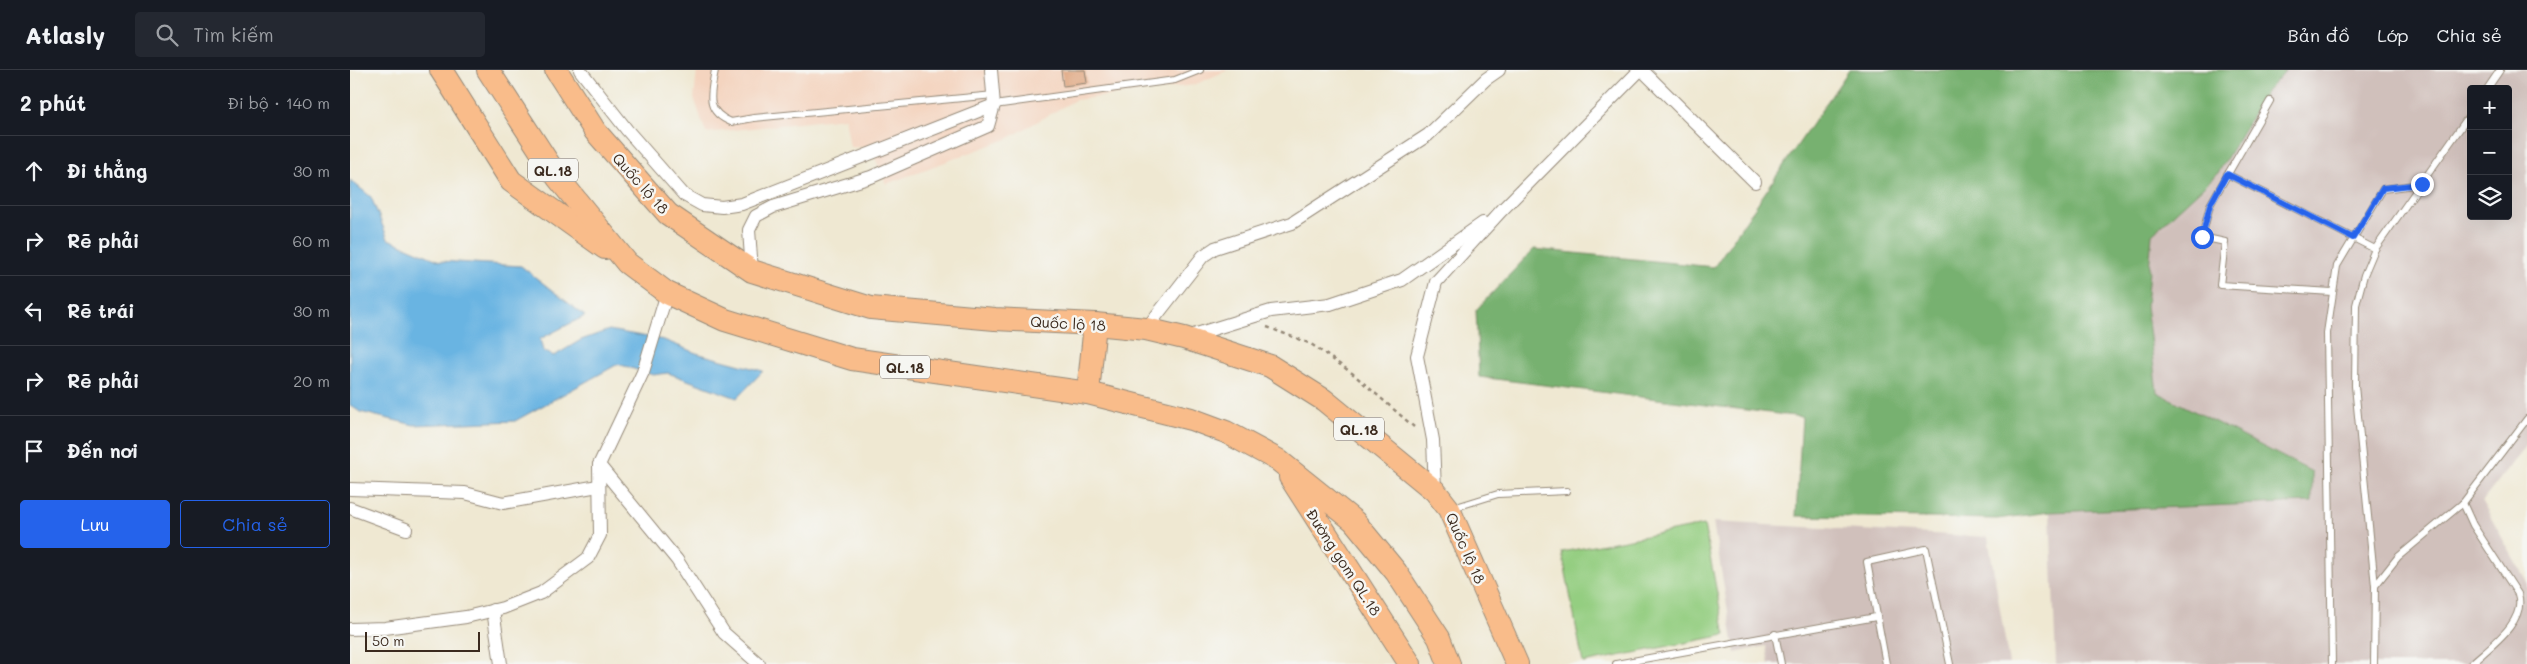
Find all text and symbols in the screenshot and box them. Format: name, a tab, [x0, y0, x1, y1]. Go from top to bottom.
search box	[135, 12, 485, 57]
text: Atlasly	[25, 19, 105, 50]
icon: search	[153, 21, 181, 49]
text: Tìm kiếm	[193, 22, 274, 47]
text: Bản đồ	[2288, 23, 2349, 47]
text: Lớp	[2377, 23, 2409, 47]
text: Chia sẻ	[2437, 23, 2502, 47]
map controls	[2467, 85, 2512, 220]
button: +	[2467, 85, 2512, 130]
text: 2 phút	[20, 89, 86, 116]
text: Đi bộ · 140 m	[227, 92, 330, 113]
button: −	[2467, 130, 2512, 175]
street label: Quốc lộ 18	[608, 148, 674, 218]
icon: ahead	[20, 157, 48, 185]
text: Đi thẳng	[67, 158, 147, 183]
road number: QL.18	[528, 158, 578, 182]
text: 30 m	[293, 160, 330, 181]
route end	[2411, 173, 2434, 196]
button: layers	[2467, 175, 2512, 220]
route start	[2191, 226, 2214, 249]
icon: right	[20, 227, 48, 255]
text: Rẽ phải	[67, 228, 139, 253]
text: 60 m	[293, 230, 330, 251]
icon: left	[20, 297, 48, 325]
text: Rẽ trái	[67, 298, 135, 323]
text: 30 m	[293, 300, 330, 321]
street label: Quốc lộ 18	[1030, 311, 1106, 335]
road number: QL.18	[880, 356, 930, 378]
icon: right	[20, 367, 48, 395]
text: Rẽ phải	[67, 368, 139, 393]
text: 20 m	[293, 370, 330, 391]
road number: QL.18	[1334, 418, 1384, 440]
icon: arrive	[20, 437, 48, 465]
text: Đến nơi	[67, 438, 139, 463]
button: Lưu	[20, 500, 170, 548]
button: Chia sẻ	[180, 500, 330, 548]
street label: Đường gom QL.18	[1302, 505, 1386, 619]
street label: Quốc lộ 18	[1441, 509, 1491, 587]
scale bar	[365, 629, 480, 652]
text: 50 m	[372, 631, 404, 650]

